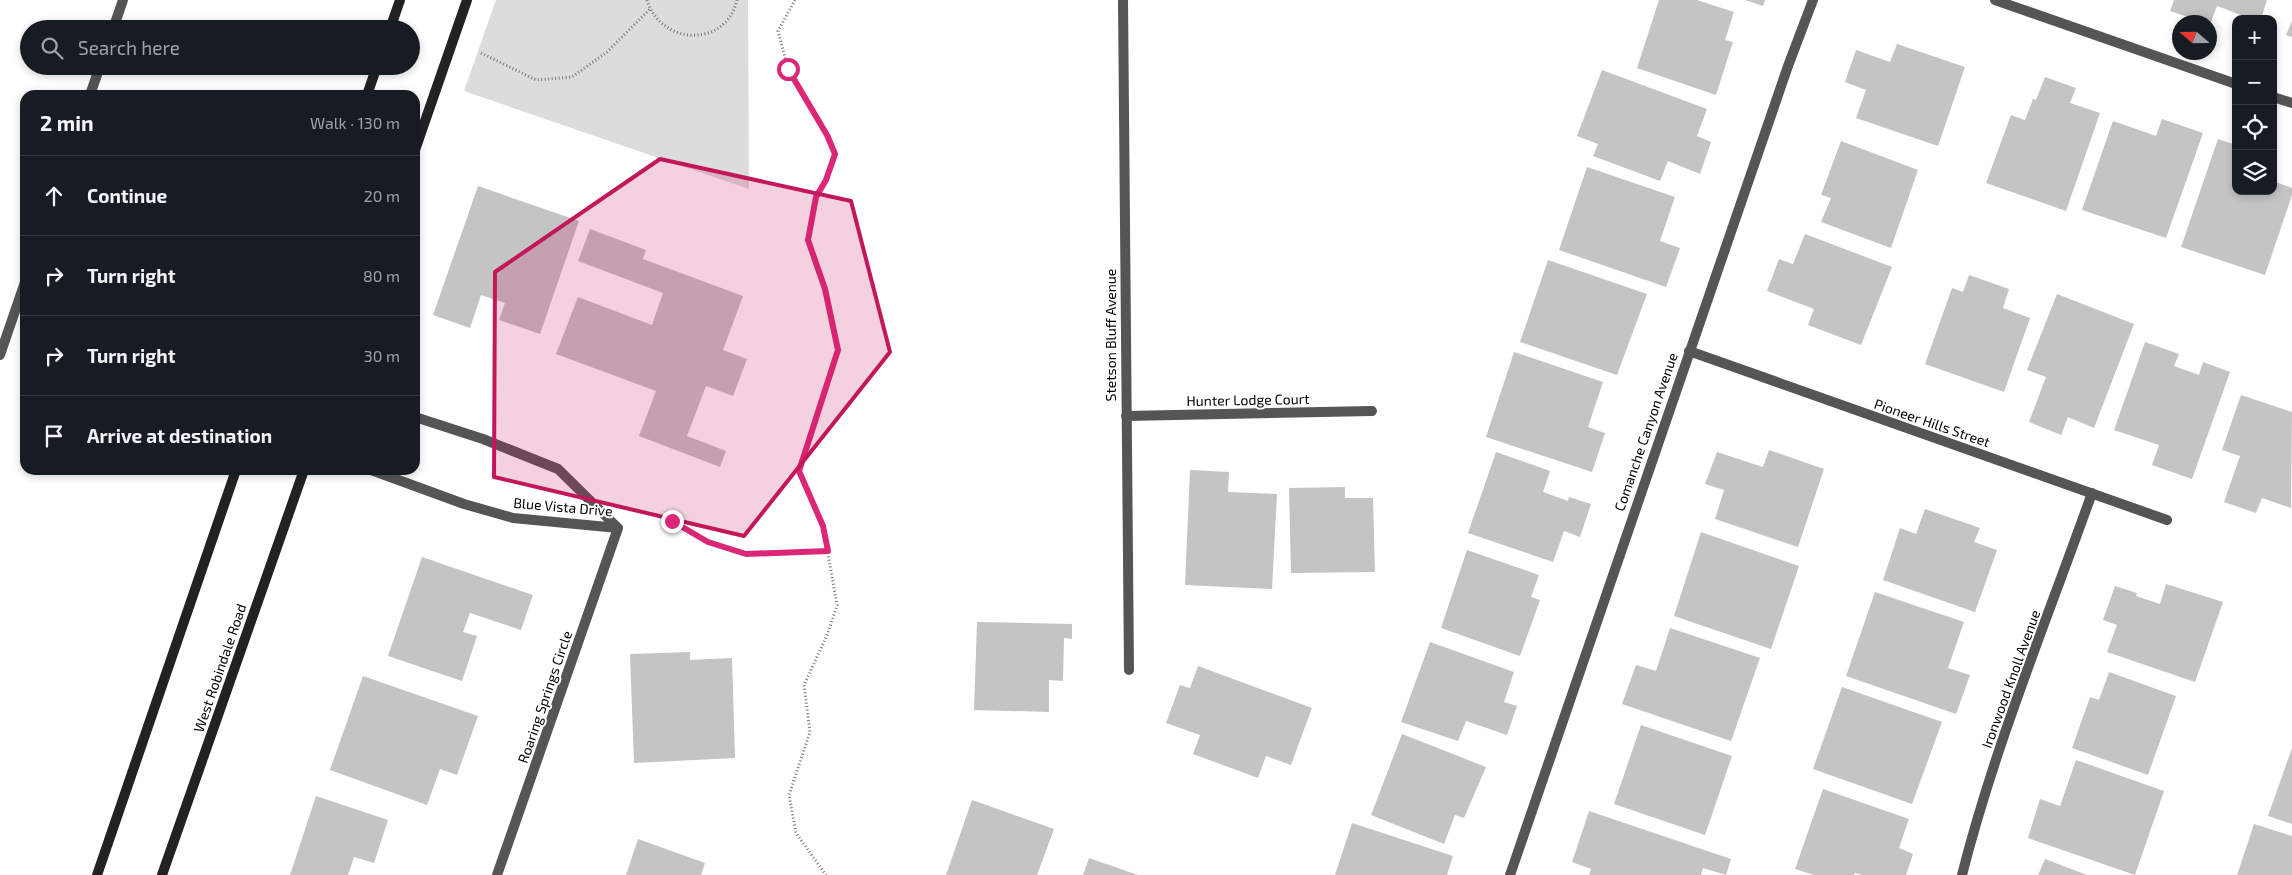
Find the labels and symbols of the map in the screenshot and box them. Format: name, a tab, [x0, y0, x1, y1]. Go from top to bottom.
north arrow	[2172, 15, 2217, 60]
route start	[777, 58, 800, 81]
street label: Stetson Bluff Avenue	[1102, 269, 1119, 401]
street label: Comanche Canyon Avenue	[1610, 350, 1681, 513]
street label: Hunter Lodge Court	[1186, 390, 1310, 409]
street label: Pioneer Hills Street	[1872, 395, 1992, 450]
street label: Blue Vista Drive	[513, 494, 613, 519]
route end	[661, 510, 684, 533]
street label: West Robindale Road	[190, 601, 250, 734]
street label: Ironwood Knoll Avenue	[1978, 607, 2043, 750]
street label: Roaring Springs Circle	[514, 628, 575, 765]

